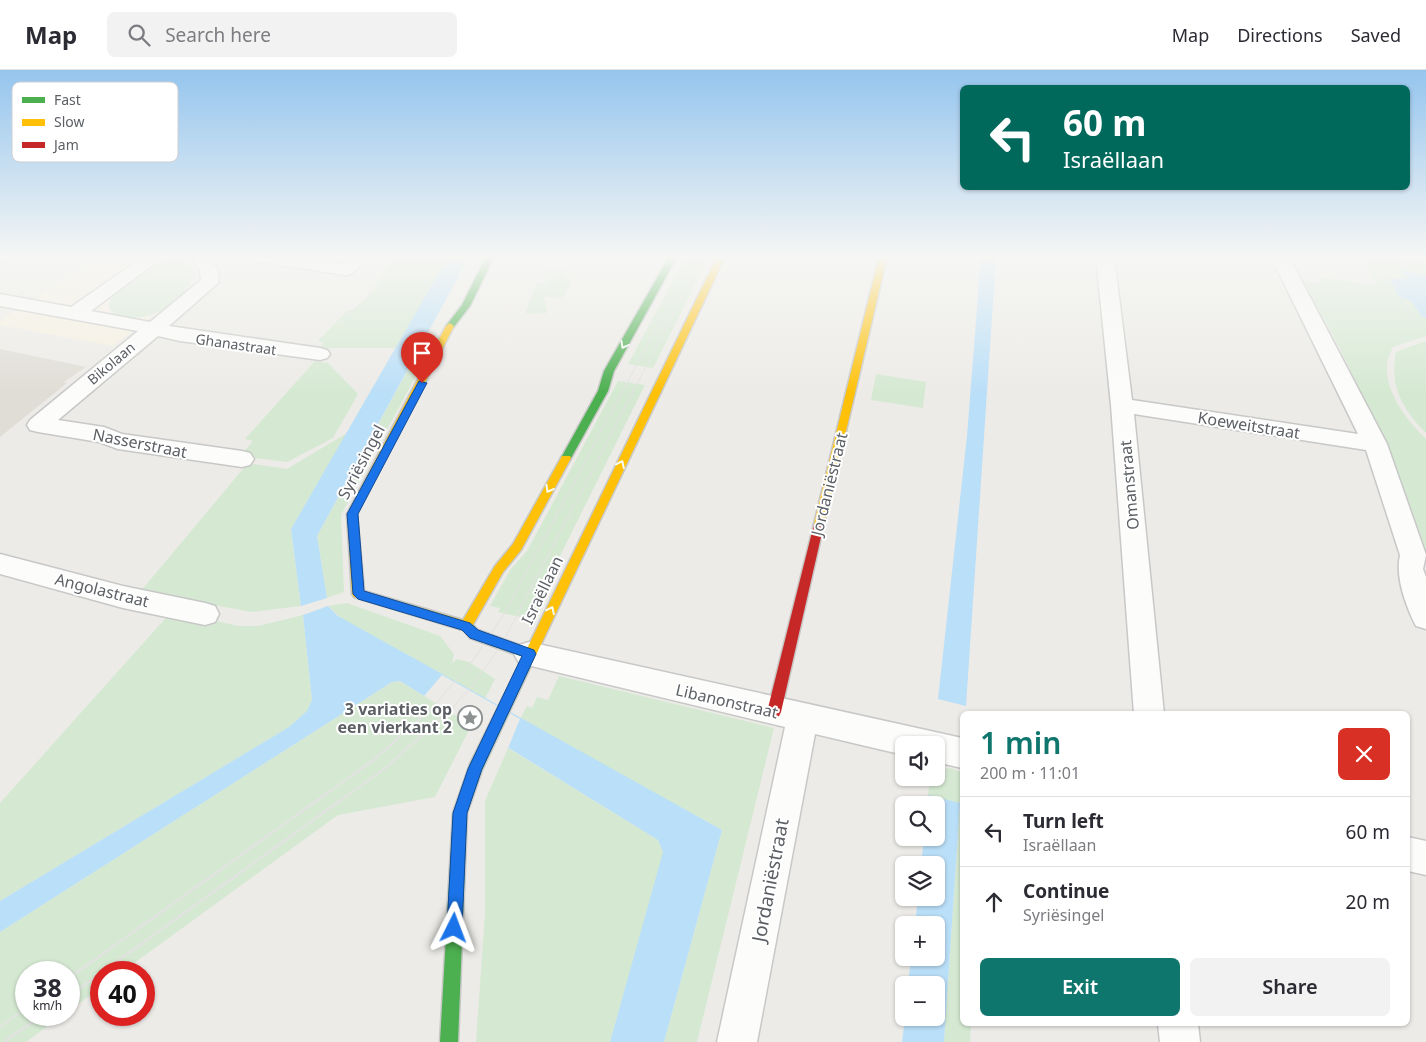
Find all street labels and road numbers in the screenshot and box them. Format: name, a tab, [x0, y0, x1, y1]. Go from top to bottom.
street label: Ghanastraat	[194, 329, 278, 359]
street label: Bikolaan	[83, 338, 139, 388]
street label: Koeweitstraat	[1196, 406, 1302, 444]
street label: Syriësingel	[332, 421, 390, 503]
street label: Nasserstraat	[91, 423, 189, 463]
street label: Jordaniëstraat	[805, 430, 853, 540]
street label: Omanstraat	[1114, 439, 1144, 531]
street label: Israëllaan	[516, 552, 568, 628]
street label: Angolastraat	[53, 568, 152, 612]
street label: Libanonstraat	[674, 679, 780, 723]
street label: Jordaniëstraat	[745, 816, 795, 946]

